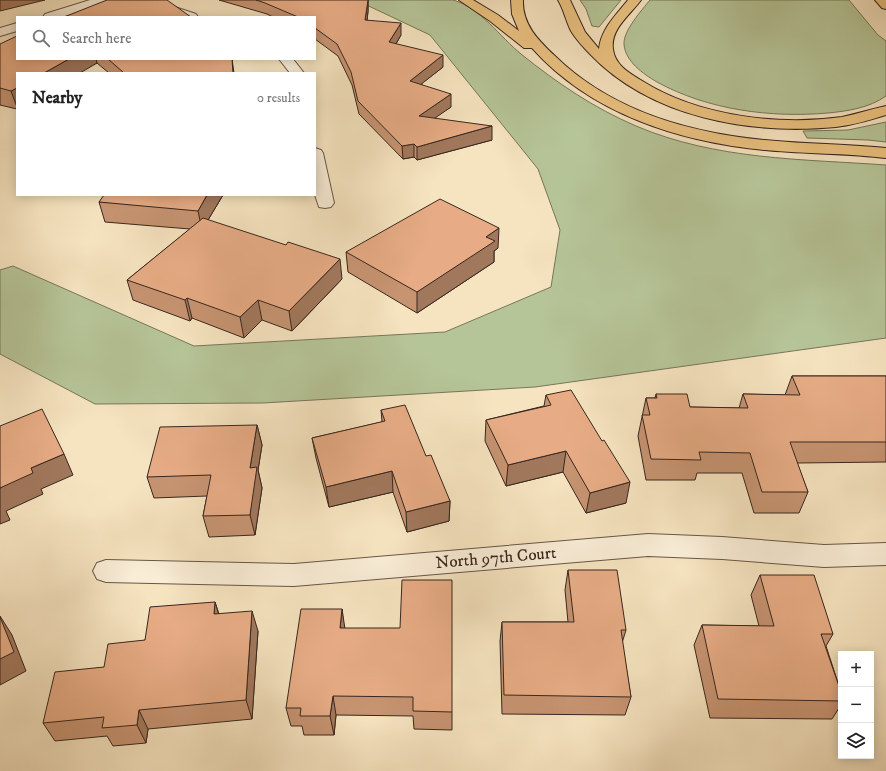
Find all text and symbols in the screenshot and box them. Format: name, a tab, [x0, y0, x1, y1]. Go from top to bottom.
search box	[16, 16, 316, 60]
icon: search	[30, 27, 52, 49]
text: Search here	[62, 29, 131, 48]
text: Nearby	[32, 87, 82, 109]
text: 0 results	[257, 90, 300, 106]
street label: North 97th Court	[435, 542, 558, 574]
map controls	[838, 651, 874, 759]
button: +	[838, 651, 874, 687]
button: −	[838, 687, 874, 723]
button: layers	[838, 723, 874, 759]

